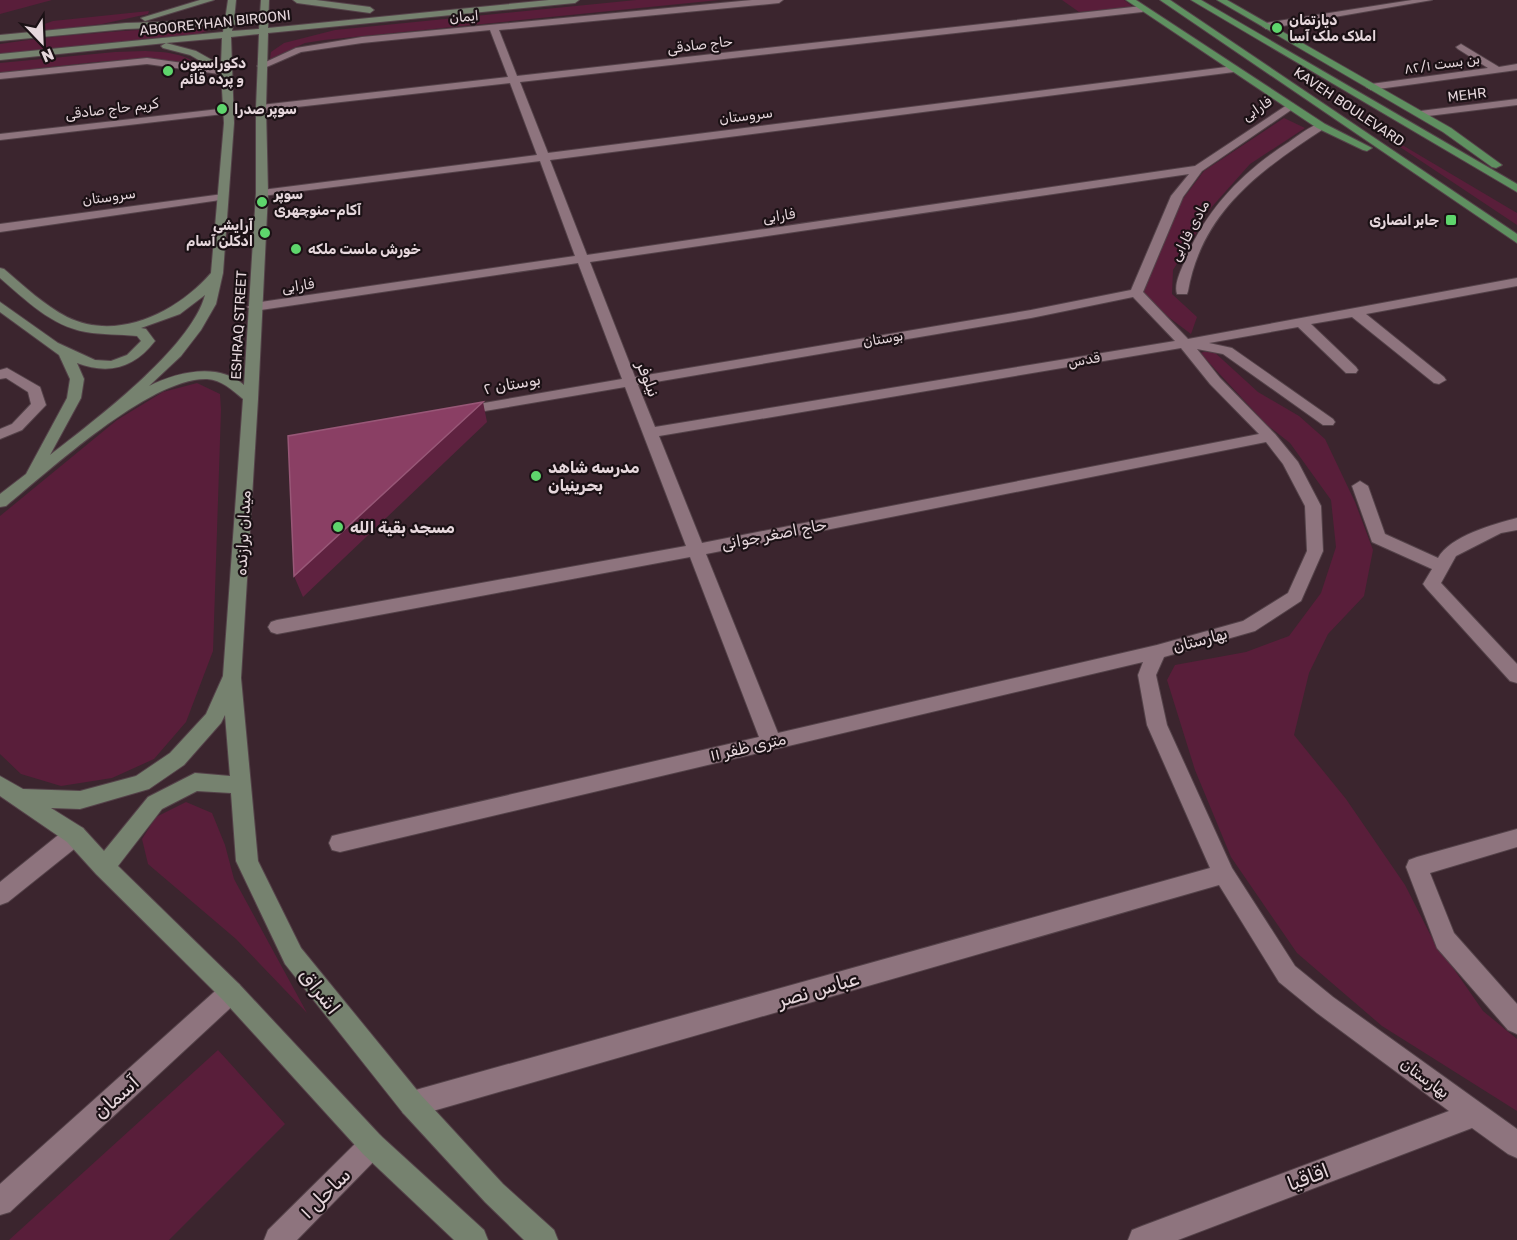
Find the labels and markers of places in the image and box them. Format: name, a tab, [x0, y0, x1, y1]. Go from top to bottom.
place label: دپارتمان املاک ملک آسا	[1289, 12, 1376, 45]
marker: دپارتمان املاک ملک آسا	[1270, 21, 1284, 35]
place label: دکوراسیون و پرده قائم	[180, 55, 246, 89]
marker: دکوراسیون و پرده قائم	[161, 64, 175, 78]
place label: سوپر صدرا	[234, 101, 297, 119]
marker: سوپر صدرا	[215, 102, 229, 116]
place label: سوپر آکام-منوچهری	[273, 186, 362, 220]
marker: سوپر آکام-منوچهری	[255, 195, 269, 209]
place label: جابر انصاری	[1369, 212, 1439, 229]
marker: جابر انصاری	[1444, 213, 1458, 227]
place label: آرایشی ادکلن آسام	[186, 217, 254, 251]
marker: آرایشی ادکلن آسام	[258, 226, 272, 240]
place label: خورش ماست ملکه	[308, 241, 421, 258]
marker: خورش ماست ملکه	[289, 242, 303, 256]
place label: مدرسه شاهد بحرینیان	[548, 458, 640, 495]
marker: مدرسه شاهد بحرینیان	[529, 469, 543, 483]
place label: مسجد بقیة الله	[350, 518, 455, 537]
marker: مسجد بقیة الله	[331, 520, 345, 534]

